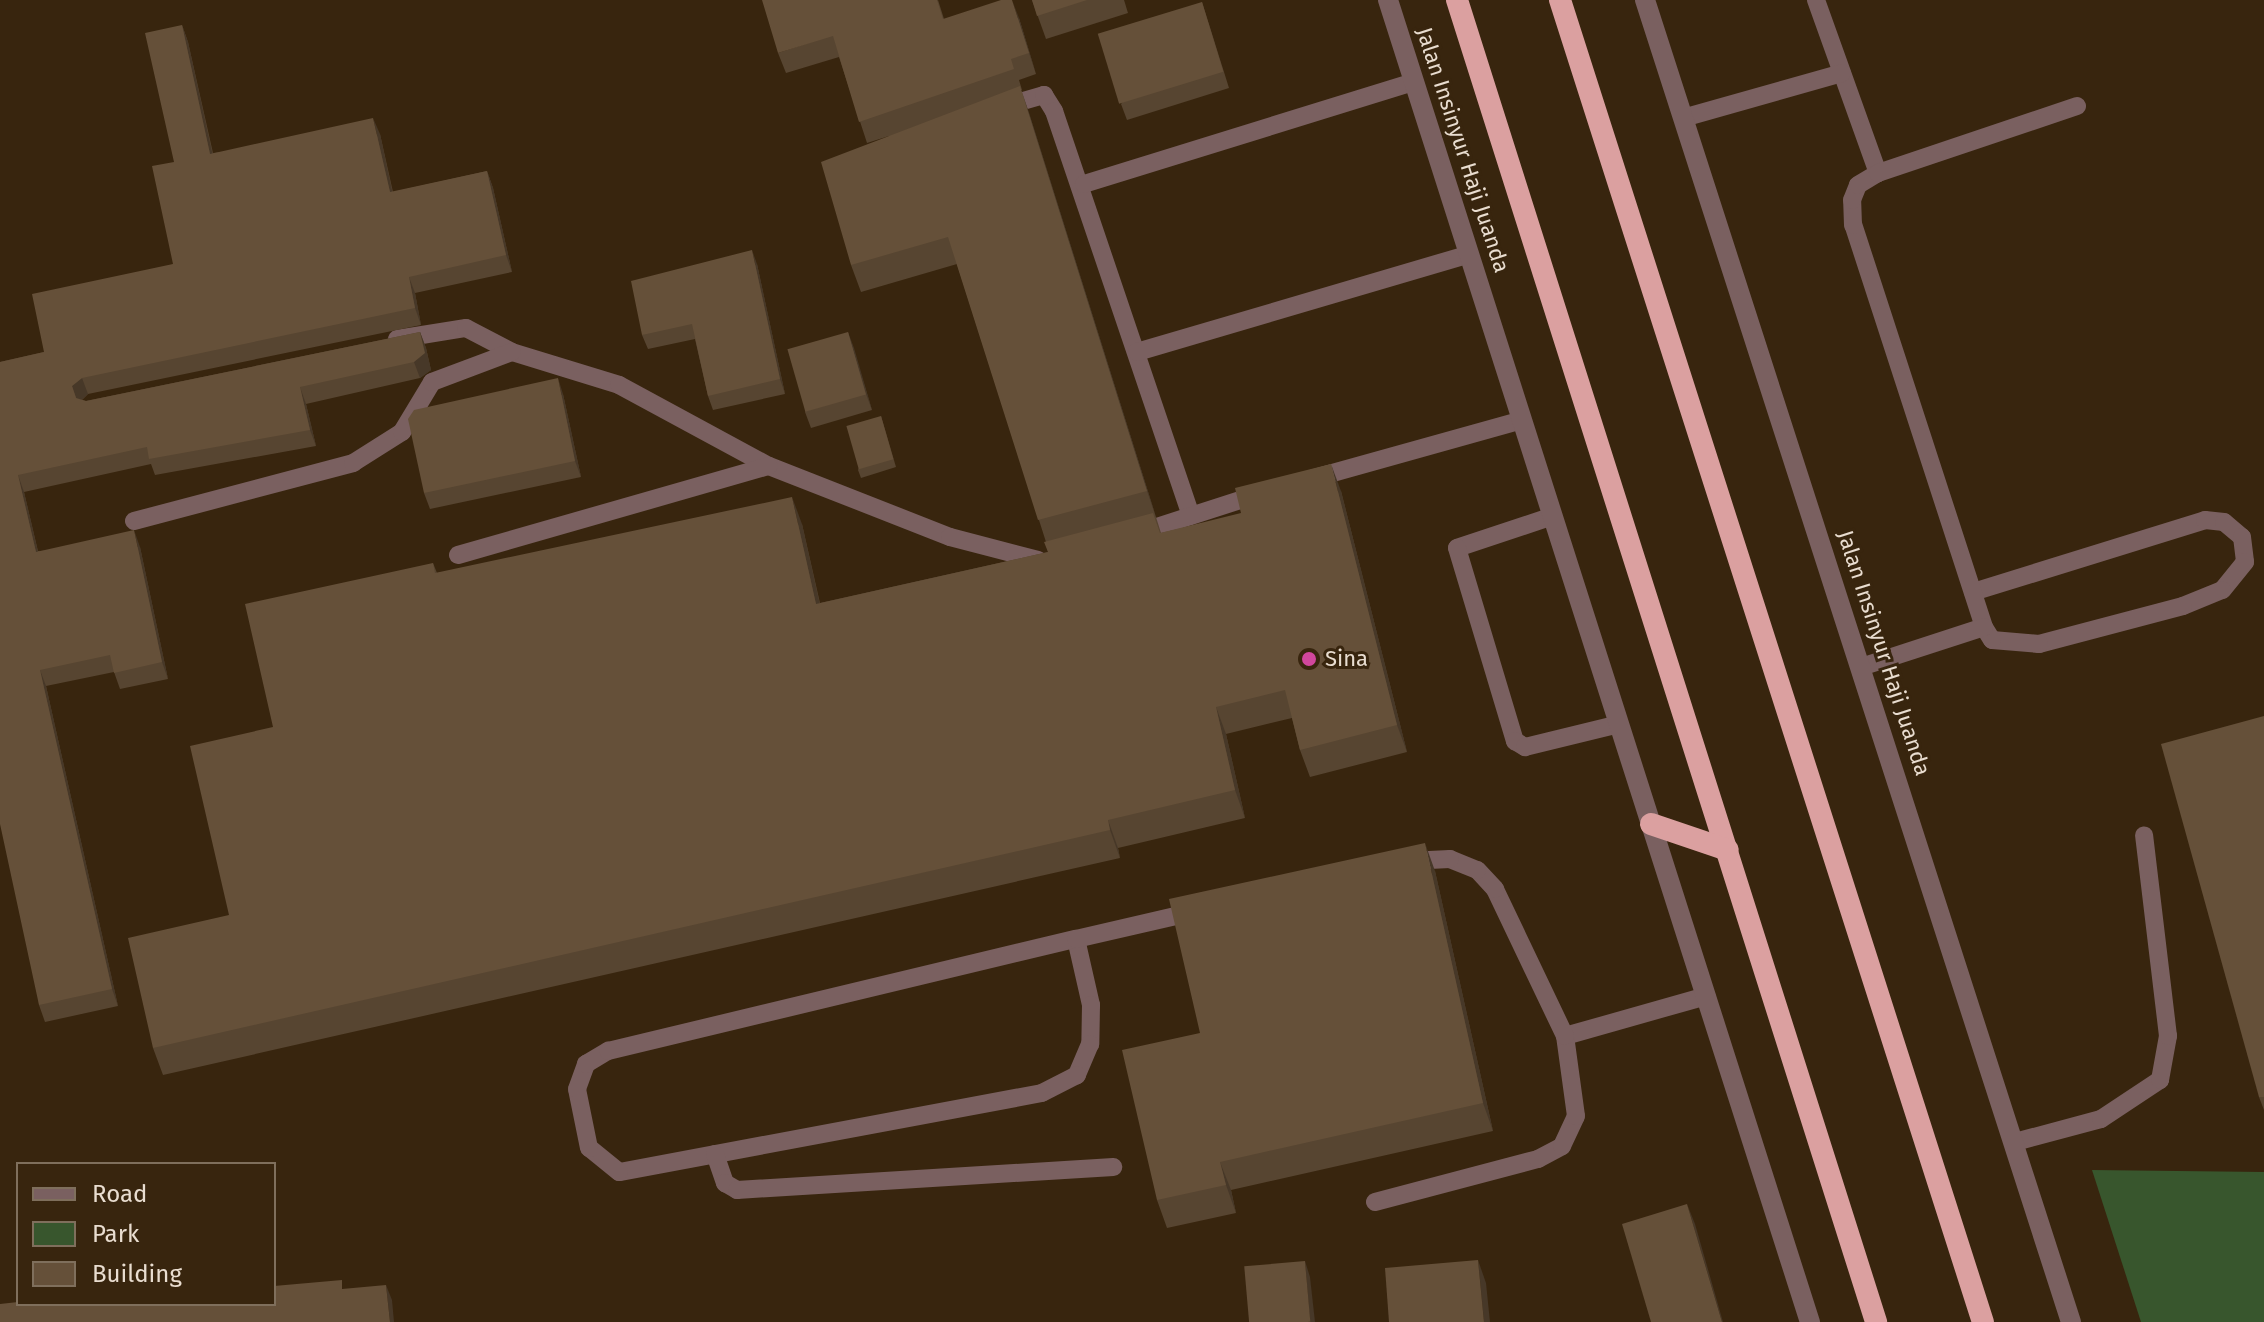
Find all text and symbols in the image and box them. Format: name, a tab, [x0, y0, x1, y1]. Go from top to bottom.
street label: Jalan Insinyur Haji Juanda	[1411, 24, 1515, 276]
street label: Jalan Insinyur Haji Juanda	[1832, 527, 1936, 779]
place label: Sina	[1325, 646, 1368, 672]
marker: Sina	[1300, 650, 1318, 668]
legend	[16, 1162, 276, 1306]
text: Road	[92, 1180, 147, 1208]
text: Park	[92, 1220, 139, 1248]
text: Building	[92, 1260, 182, 1288]

